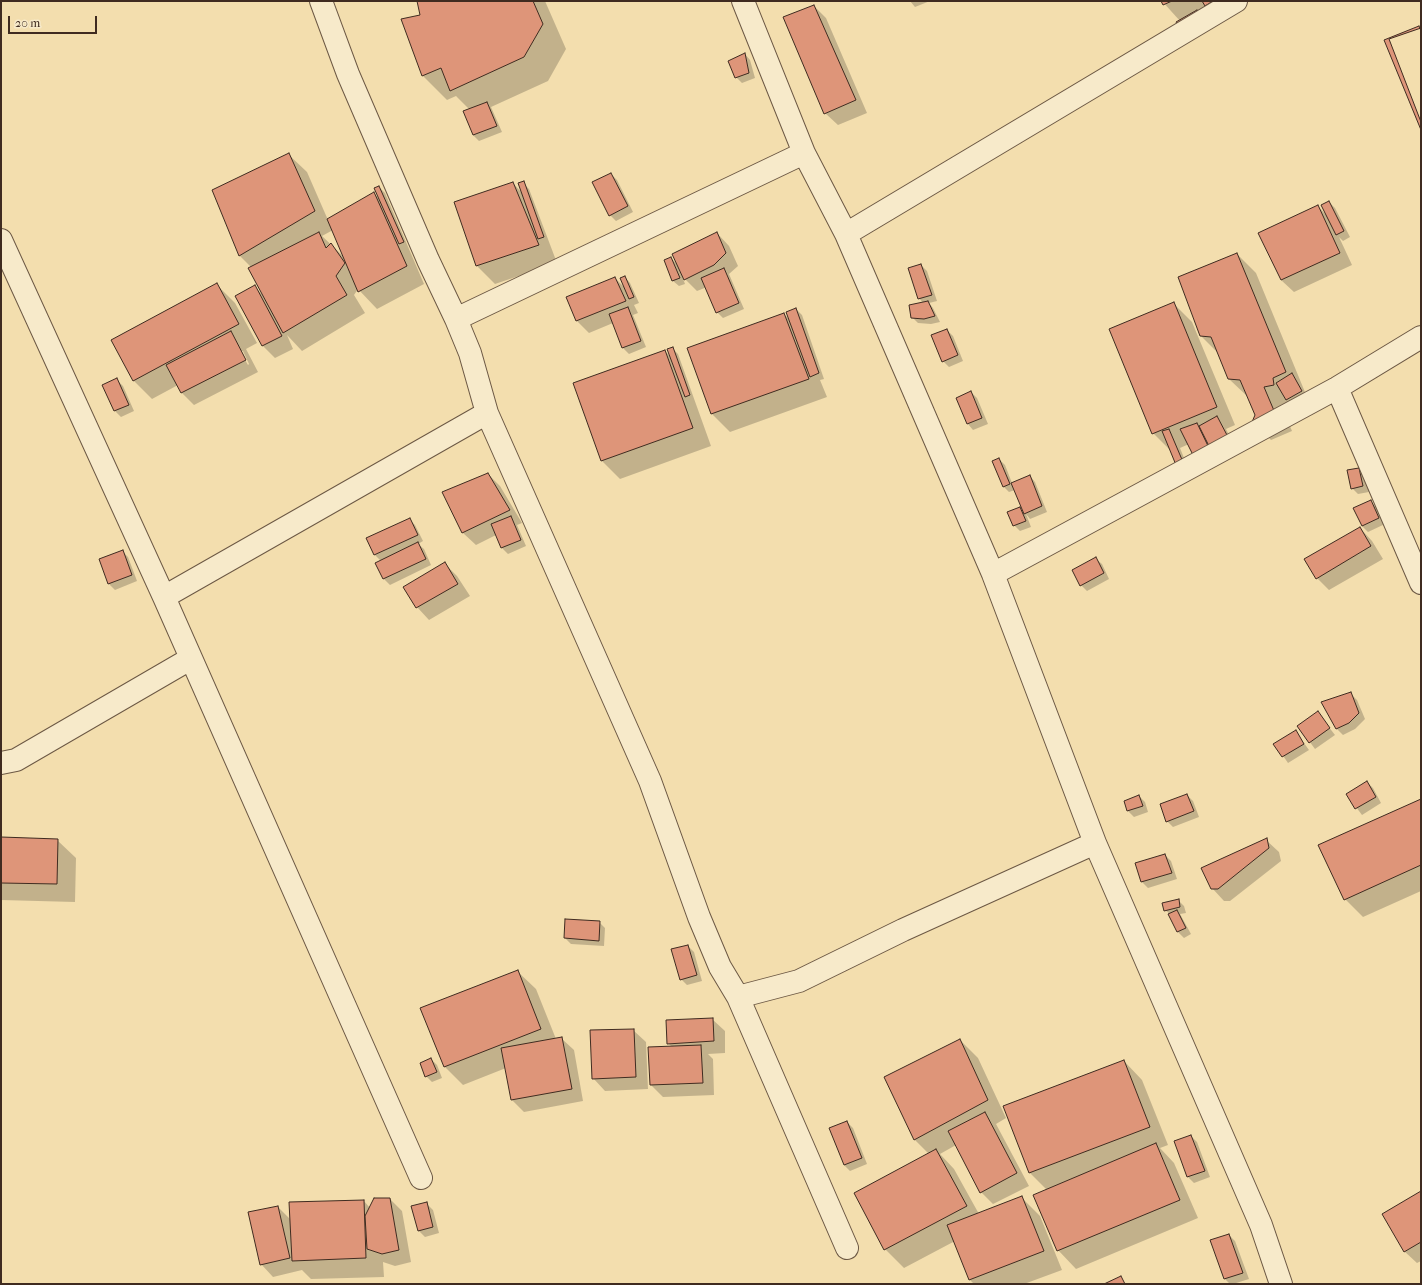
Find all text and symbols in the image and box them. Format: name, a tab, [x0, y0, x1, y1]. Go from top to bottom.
scale bar	[10, 8, 99, 34]
text: 20 m	[15, 16, 40, 30]

